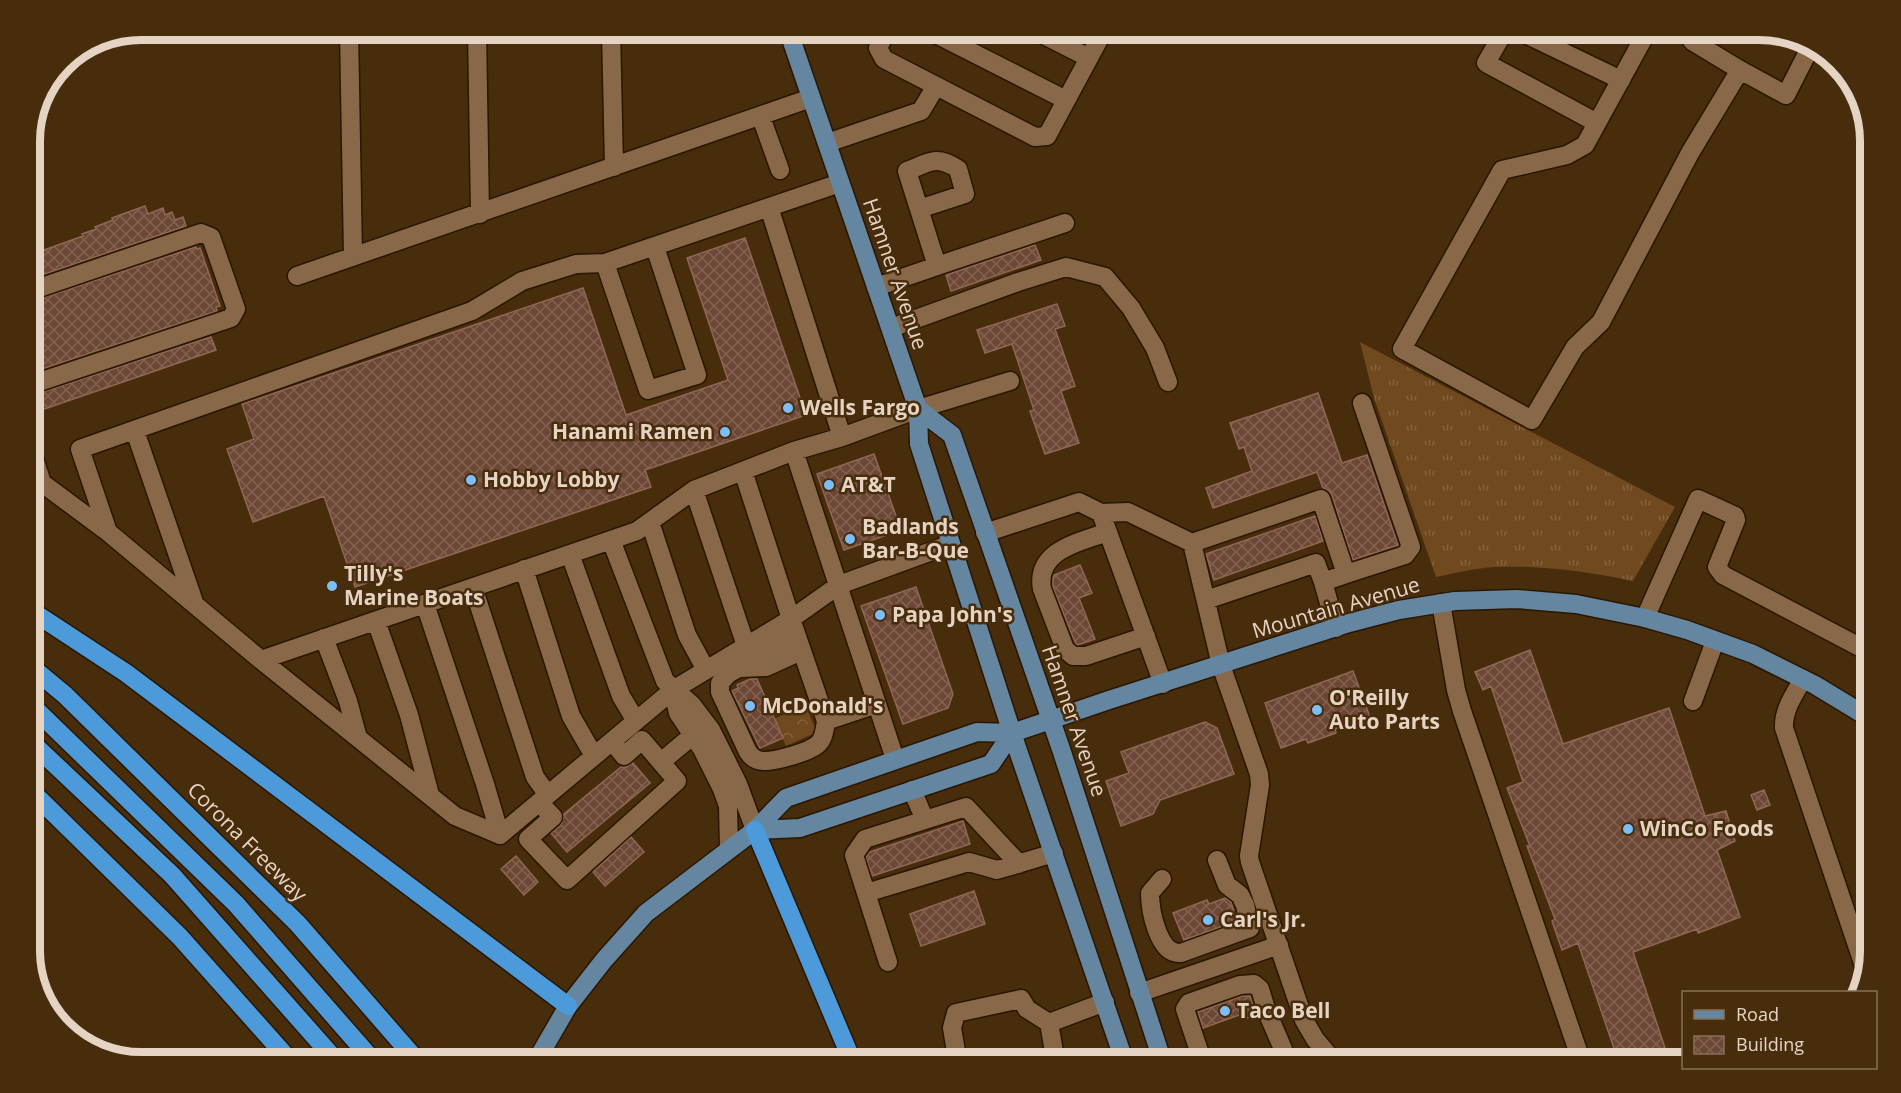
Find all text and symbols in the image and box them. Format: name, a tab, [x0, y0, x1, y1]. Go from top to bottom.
street label: Hamner Avenue	[857, 194, 935, 353]
place label: Wells Fargo	[800, 393, 920, 421]
marker: Wells Fargo	[781, 401, 795, 415]
place label: Hanami Ramen	[552, 417, 713, 445]
marker: Hanami Ramen	[718, 425, 732, 439]
place label: Hobby Lobby	[483, 465, 619, 493]
place label: AT&T	[841, 470, 896, 498]
marker: Hobby Lobby	[464, 473, 478, 487]
marker: AT&T	[822, 478, 836, 492]
place label: Badlands Bar-B-Que	[862, 512, 969, 564]
marker: Badlands Bar-B-Que	[843, 532, 857, 546]
place label: Tilly's Marine Boats	[344, 559, 483, 611]
street label: Mountain Avenue	[1249, 570, 1423, 644]
marker: Tilly's Marine Boats	[325, 579, 339, 593]
place label: Papa John's	[892, 600, 1013, 628]
marker: Papa John's	[873, 608, 887, 622]
street label: Hamner Avenue	[1036, 641, 1114, 800]
place label: O'Reilly Auto Parts	[1329, 683, 1440, 735]
place label: McDonald's	[762, 691, 883, 719]
marker: McDonald's	[743, 699, 757, 713]
marker: O'Reilly Auto Parts	[1310, 703, 1324, 717]
street label: Corona Freeway	[182, 775, 314, 908]
place label: WinCo Foods	[1640, 814, 1774, 842]
marker: WinCo Foods	[1621, 822, 1635, 836]
place label: Carl's Jr.	[1220, 905, 1306, 933]
marker: Carl's Jr.	[1201, 913, 1215, 927]
legend	[1682, 991, 1877, 1069]
place label: Taco Bell	[1237, 996, 1330, 1024]
text: Road	[1736, 1002, 1779, 1026]
marker: Taco Bell	[1218, 1004, 1232, 1018]
text: Building	[1736, 1032, 1804, 1056]

